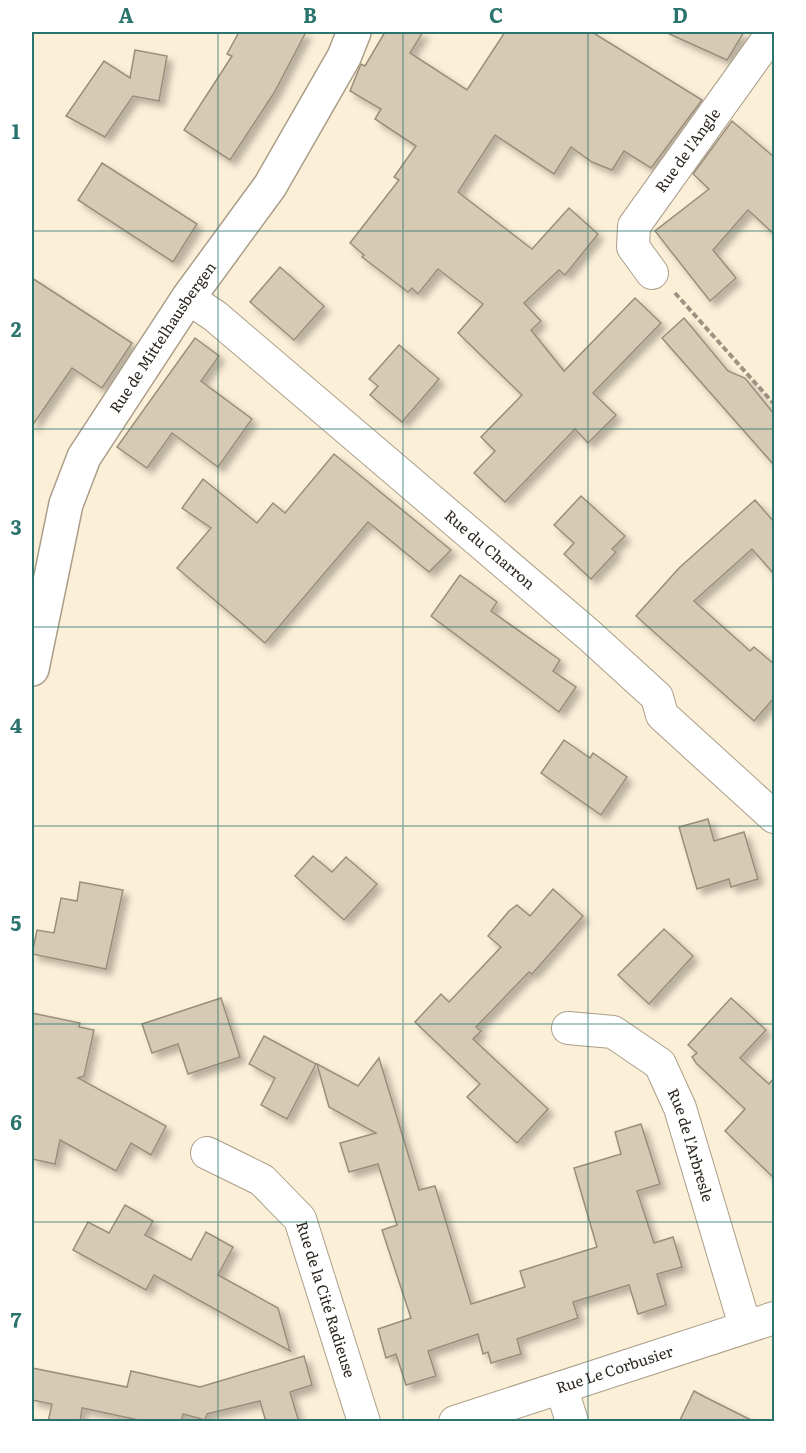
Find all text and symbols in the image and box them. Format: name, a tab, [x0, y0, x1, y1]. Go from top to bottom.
text: A	[118, 0, 134, 29]
text: B	[303, 0, 317, 29]
text: C	[489, 0, 503, 29]
text: D	[672, 0, 688, 29]
street label: Rue de l'Angle	[649, 103, 725, 197]
text: 1	[12, 115, 20, 145]
street label: Rue de Mittelhausbergen	[103, 256, 221, 417]
text: 2	[11, 313, 22, 343]
street label: Rue du Charron	[440, 503, 541, 594]
text: 3	[10, 511, 22, 541]
text: 4	[10, 709, 22, 739]
text: 5	[11, 907, 22, 937]
street label: Rue de l'Arbresle	[662, 1084, 720, 1205]
text: 6	[10, 1106, 22, 1136]
street label: Rue de la Cité Radieuse	[291, 1218, 362, 1380]
text: 7	[11, 1304, 22, 1334]
street label: Rue Le Corbusier	[553, 1339, 676, 1398]

